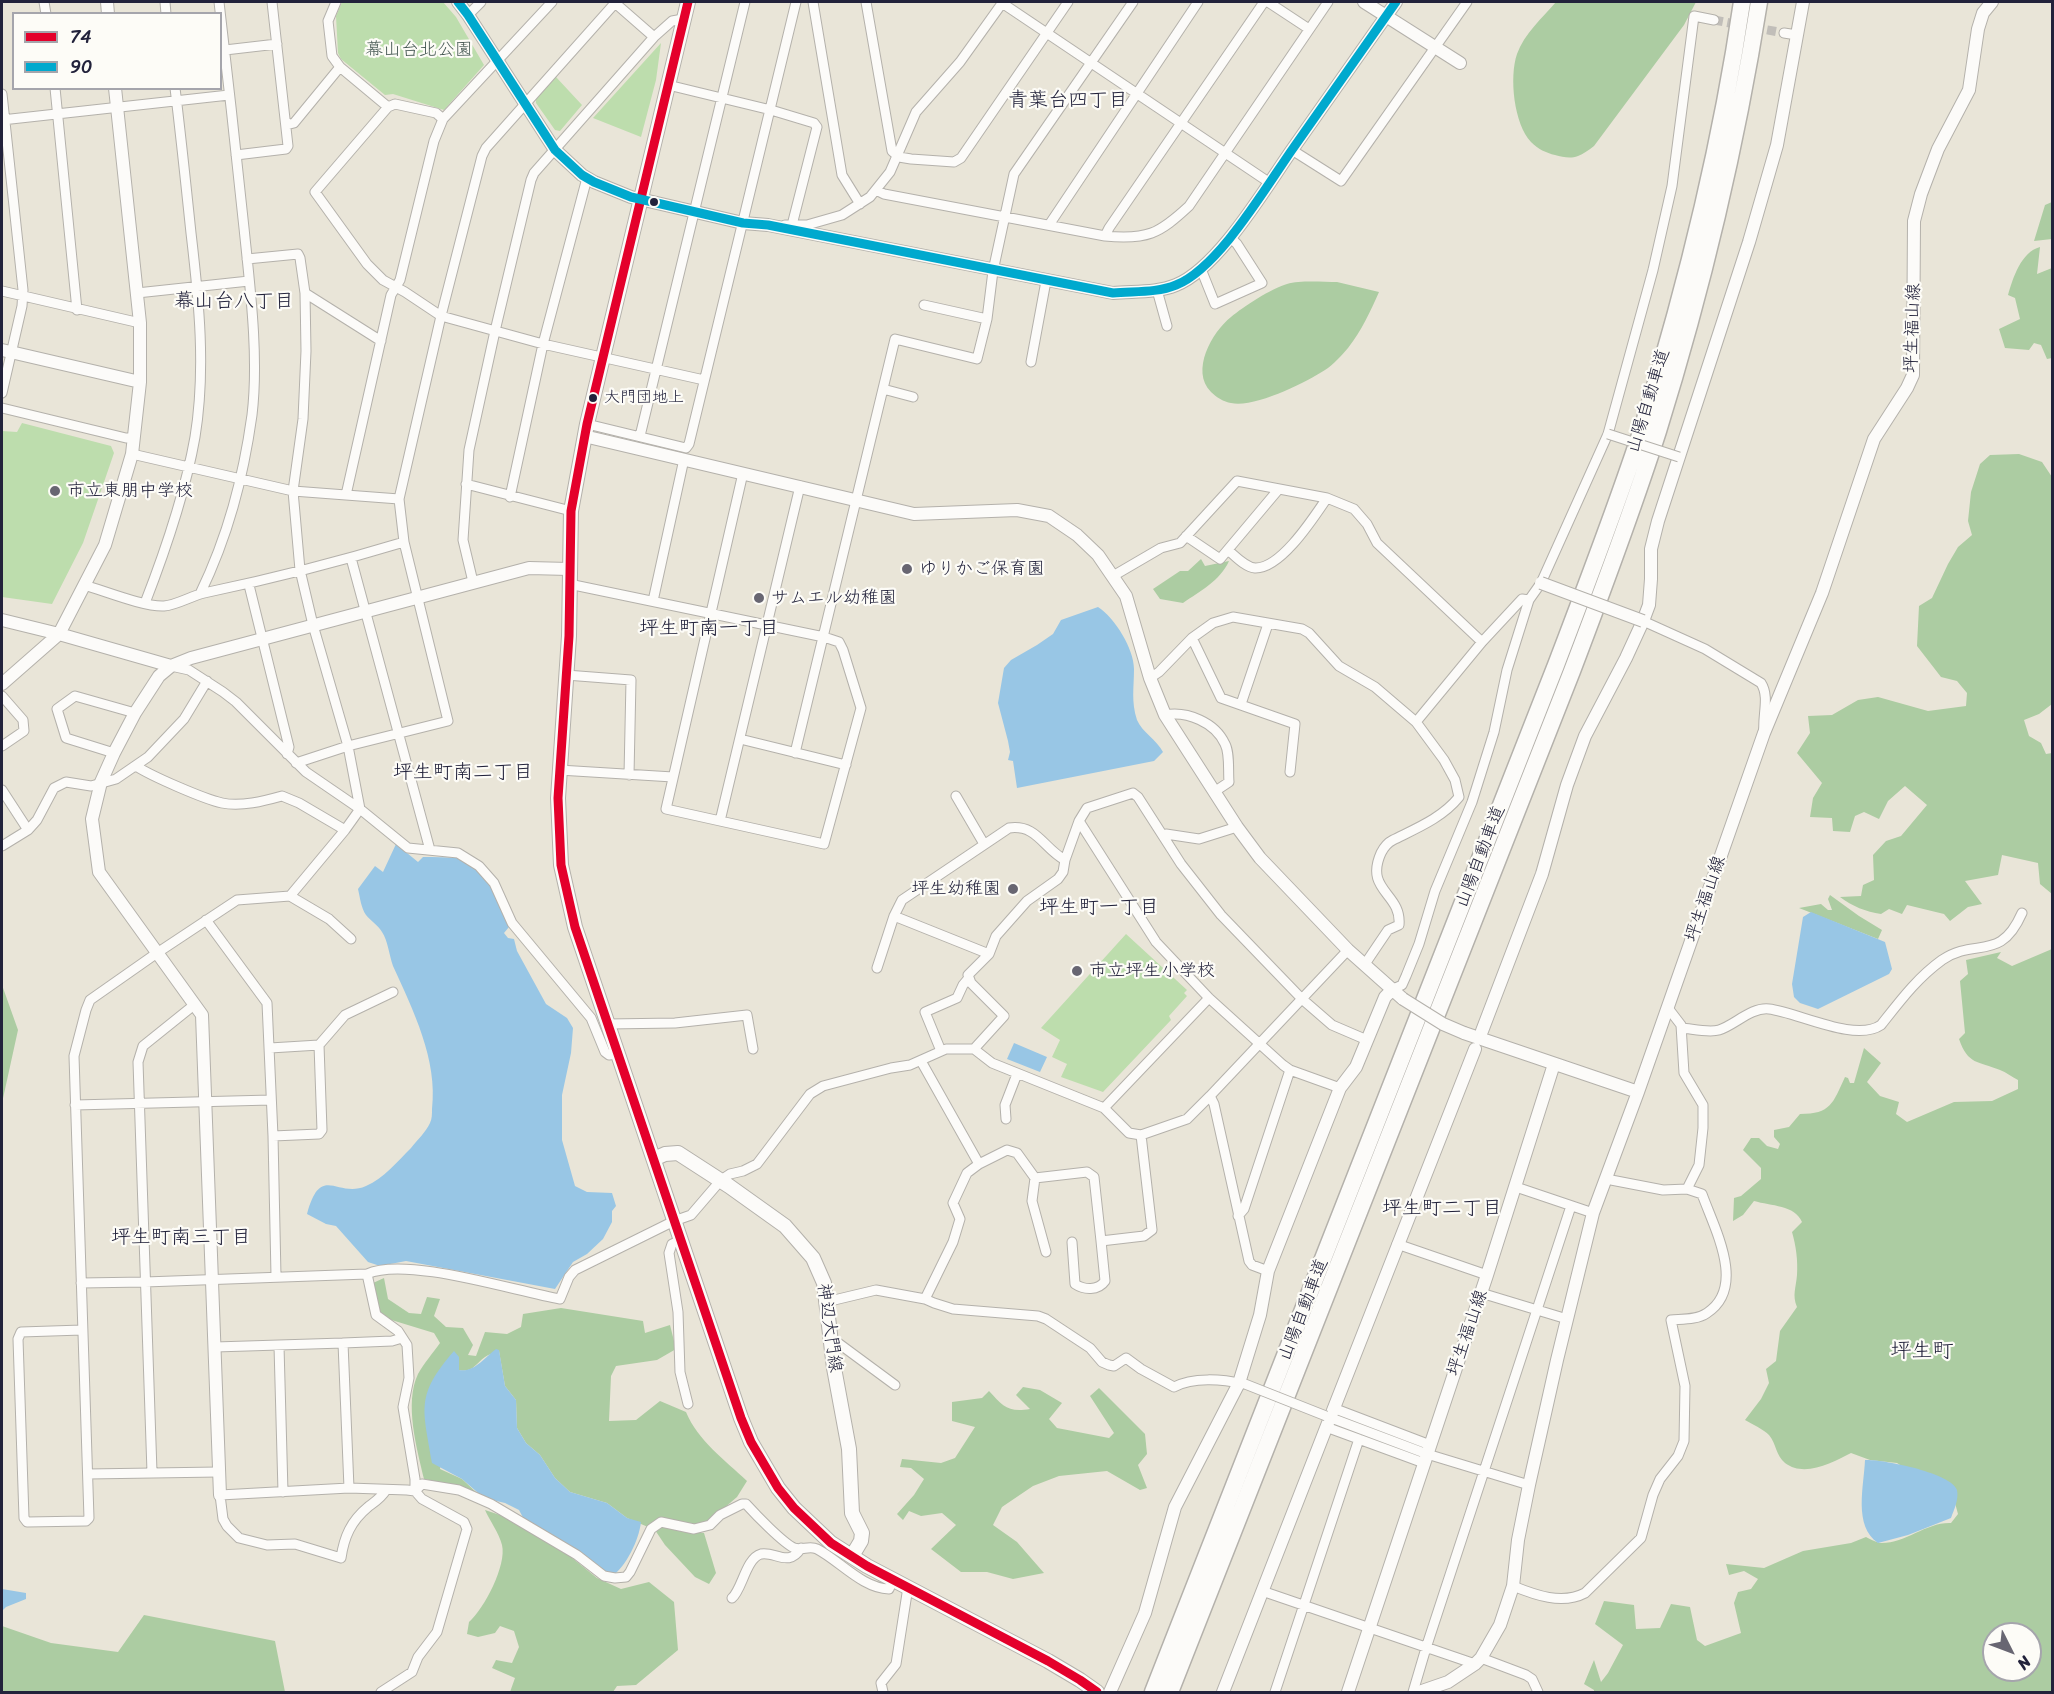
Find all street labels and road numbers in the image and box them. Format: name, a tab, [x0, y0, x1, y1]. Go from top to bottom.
street label: 坪生福山線	[1901, 283, 1925, 373]
street label: 山陽自動車道	[1623, 346, 1675, 456]
street label: 山陽自動車道	[1452, 803, 1510, 911]
street label: 坪生福山線	[1681, 853, 1731, 945]
street label: 山陽自動車道	[1275, 1256, 1333, 1364]
street label: 神辺大門線	[812, 1282, 846, 1374]
street label: 坪生福山線	[1443, 1287, 1493, 1379]

